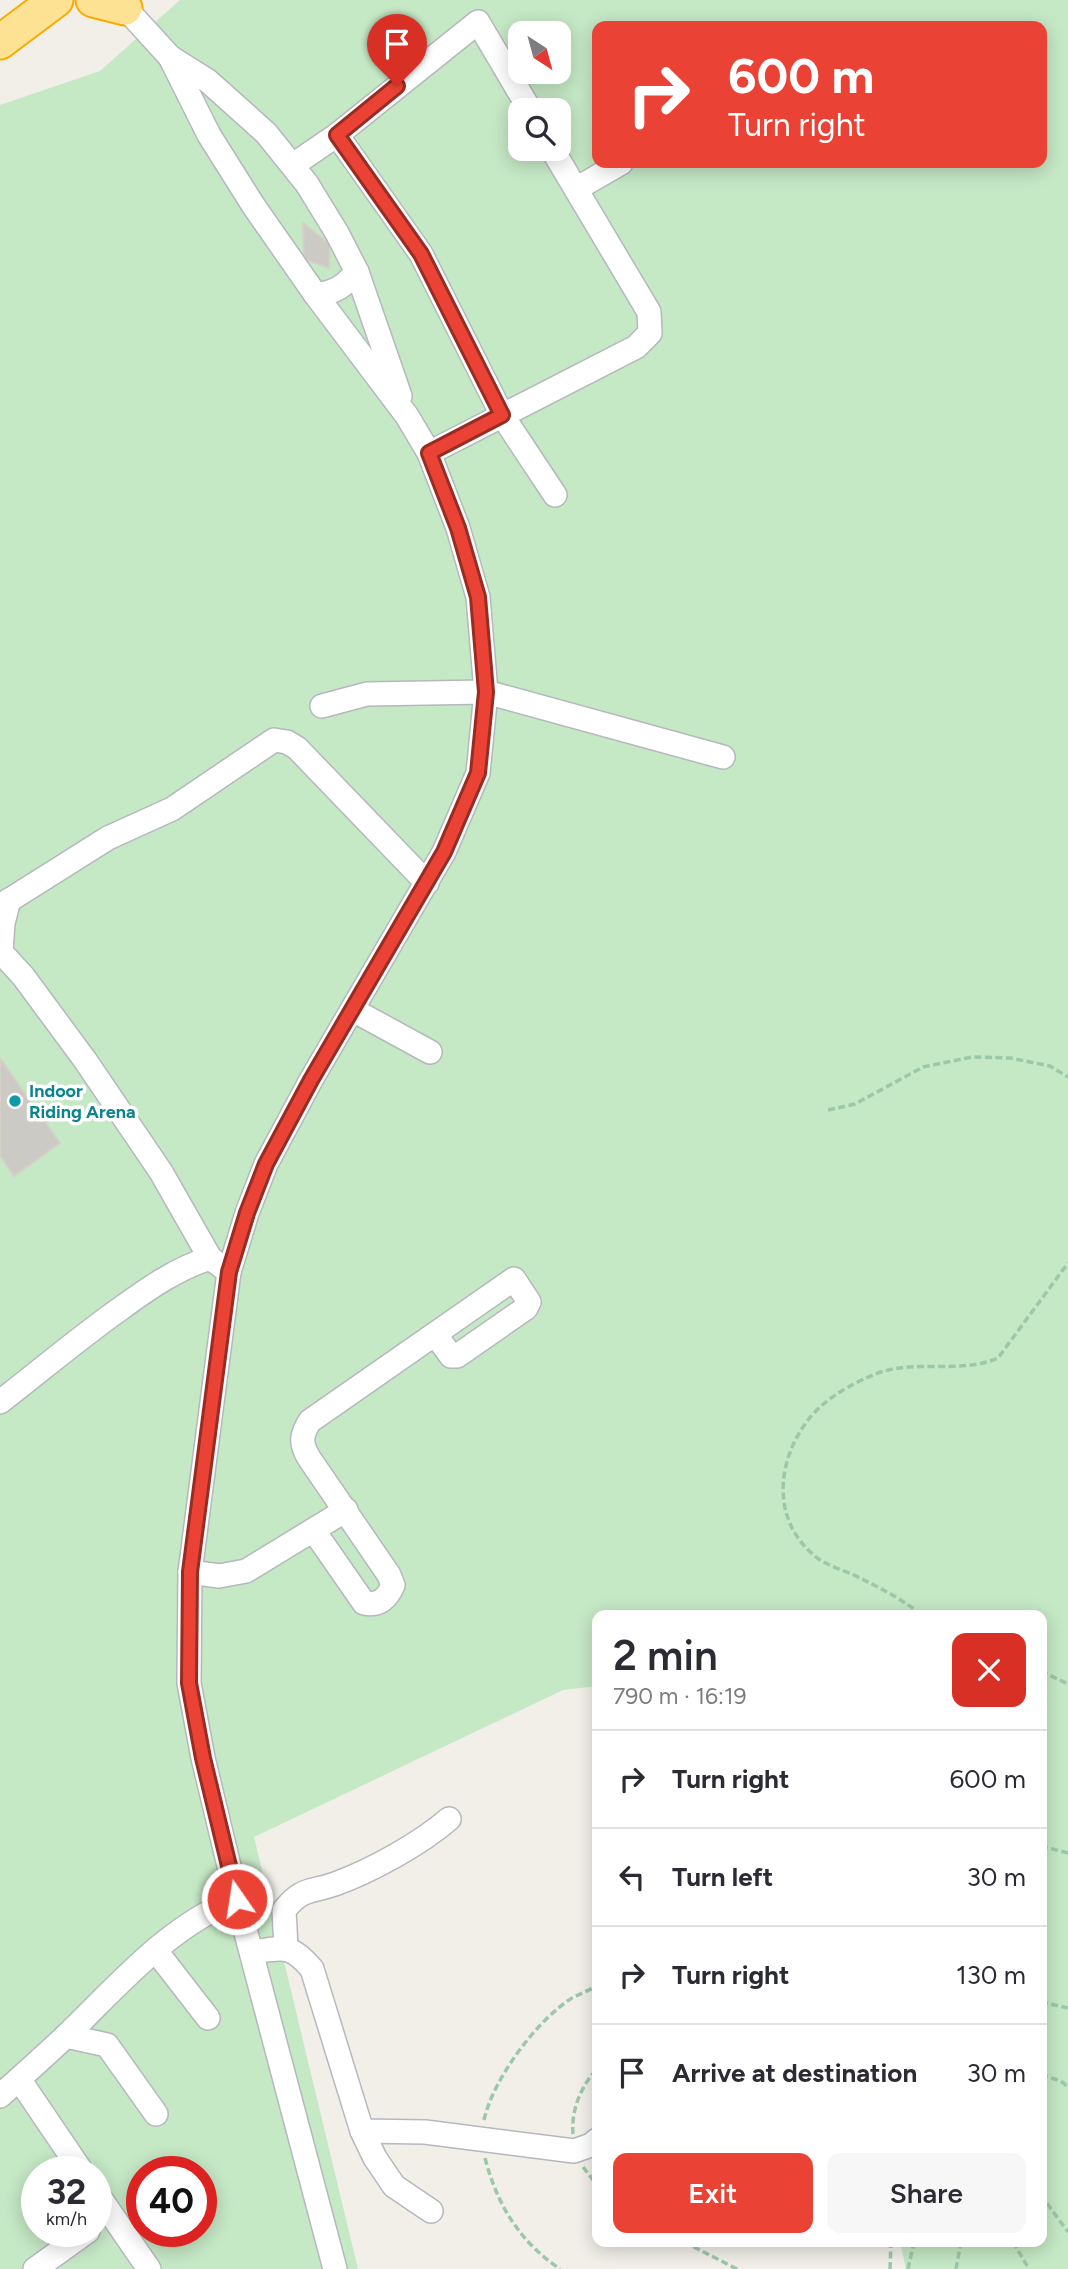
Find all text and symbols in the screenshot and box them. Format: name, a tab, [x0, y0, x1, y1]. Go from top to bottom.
pin	[367, 14, 427, 86]
north arrow	[508, 21, 570, 84]
map controls	[508, 21, 571, 161]
icon: arrive	[378, 25, 416, 63]
text: 600 m	[728, 46, 874, 105]
icon: right	[613, 49, 704, 140]
button: search	[508, 98, 571, 161]
text: Turn right	[728, 106, 866, 144]
place label: Indoor Riding Arena	[29, 1080, 136, 1123]
marker: Indoor Riding Arena	[7, 1093, 23, 1109]
text: 2 min	[613, 1630, 718, 1681]
button: close	[952, 1633, 1026, 1707]
text: 790 m · 16:19	[613, 1682, 746, 1710]
icon: right	[613, 1760, 651, 1798]
text: Turn right	[672, 1763, 789, 1795]
text: 600 m	[949, 1763, 1026, 1795]
icon: left	[613, 1858, 651, 1896]
text: Turn left	[672, 1861, 773, 1893]
text: 30 m	[967, 1861, 1026, 1893]
position arrow	[200, 1862, 274, 1936]
icon: right	[613, 1956, 651, 1994]
text: Turn right	[672, 1959, 789, 1991]
text: 130 m	[956, 1959, 1026, 1991]
icon: arrive	[613, 2054, 651, 2092]
text: Arrive at destination	[672, 2057, 917, 2089]
text: 30 m	[967, 2057, 1026, 2089]
button: Exit	[613, 2153, 813, 2233]
button: Share	[827, 2153, 1026, 2233]
speed limit sign: 40	[126, 2156, 217, 2247]
text: 32	[47, 2171, 86, 2213]
text: km/h	[46, 2208, 87, 2230]

